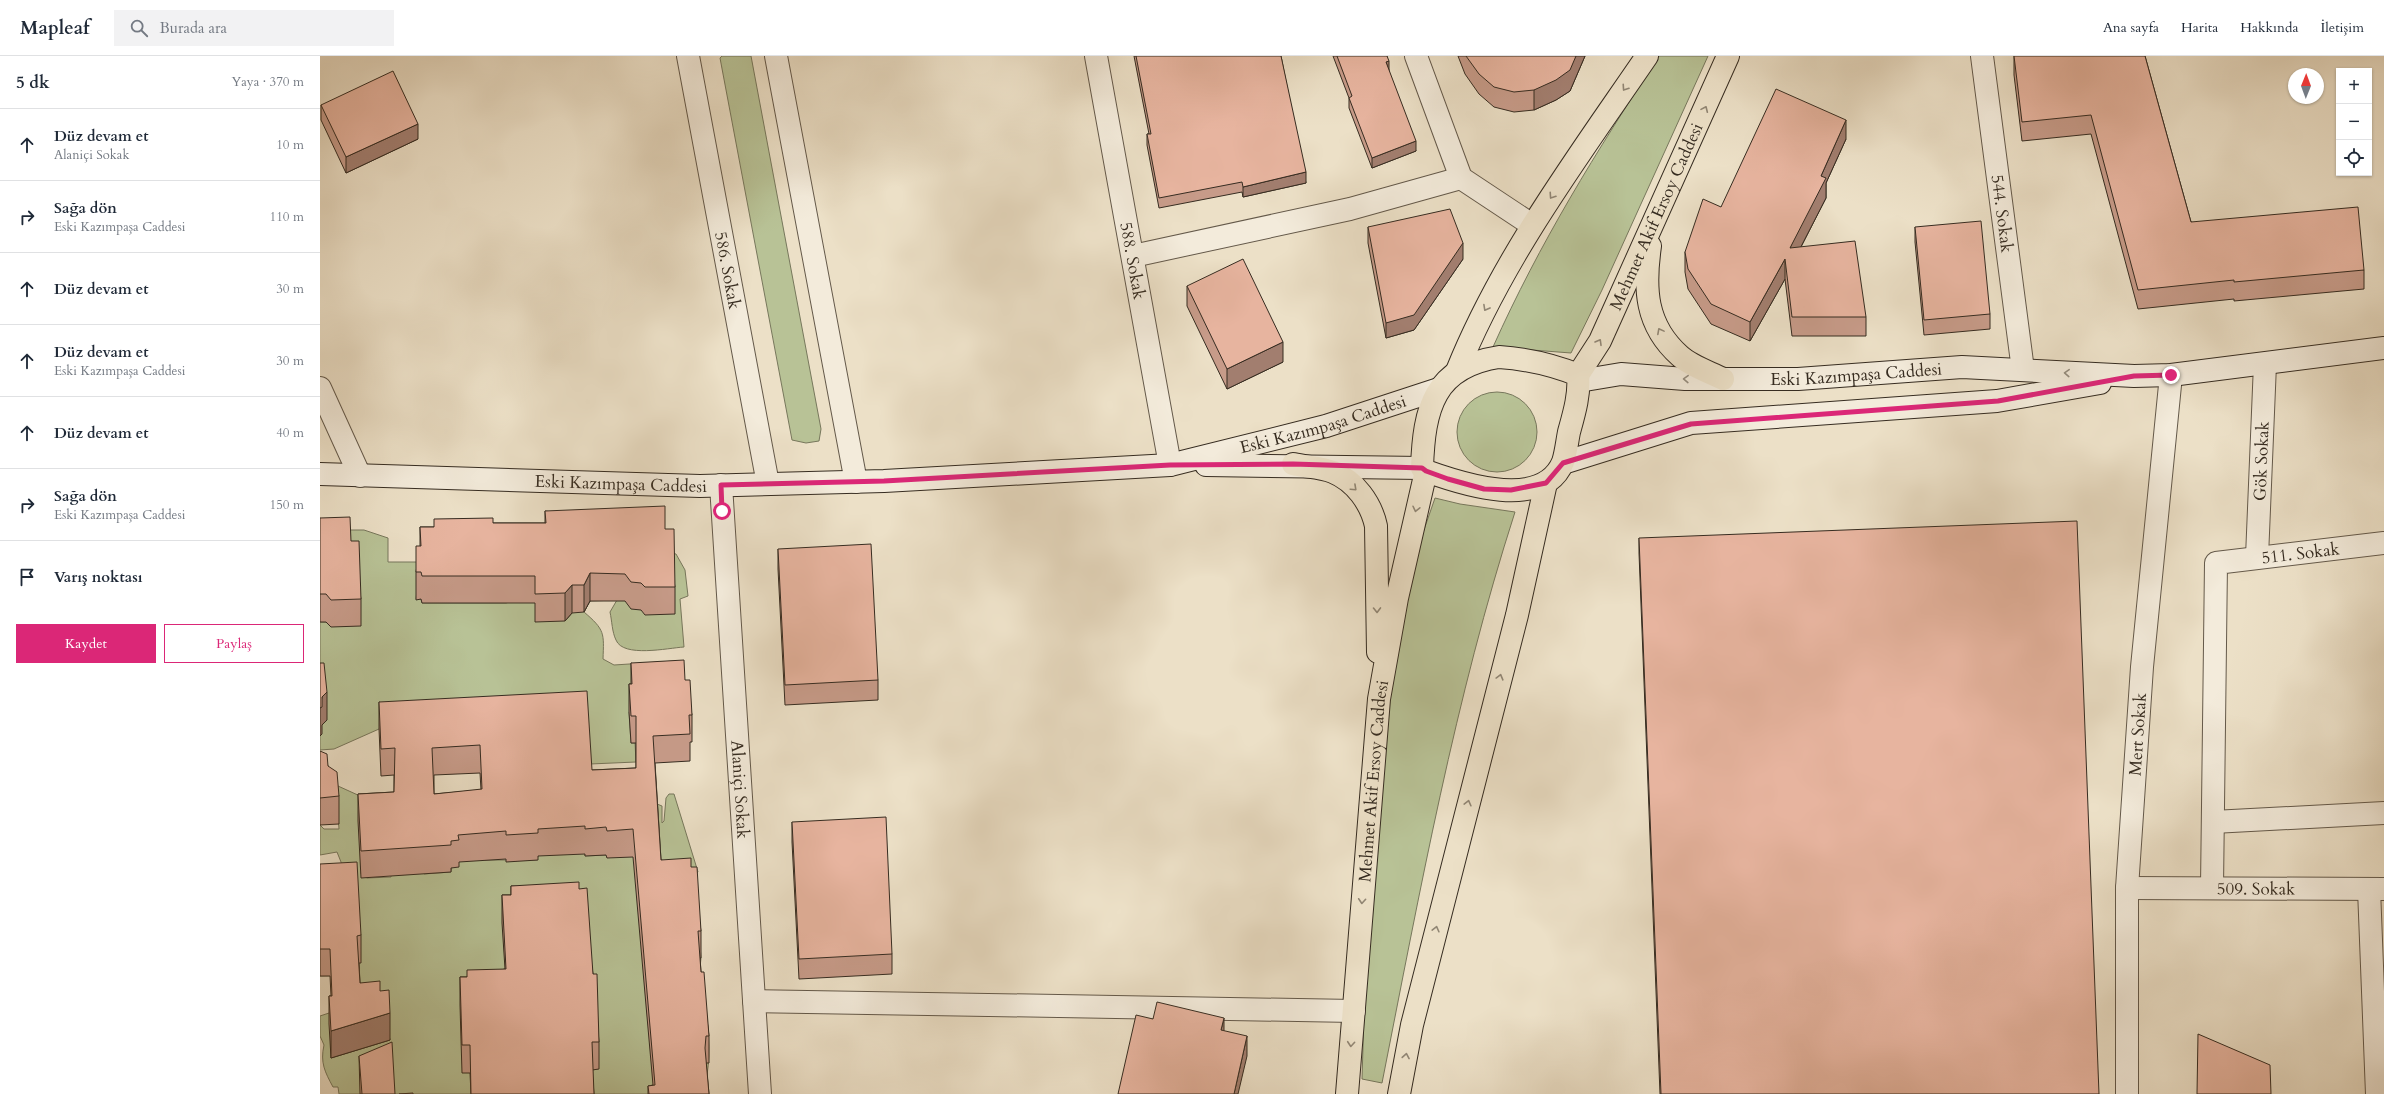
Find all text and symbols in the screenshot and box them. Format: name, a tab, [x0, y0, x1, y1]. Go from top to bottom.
search box	[114, 10, 394, 46]
text: Mapleaf	[20, 15, 90, 41]
icon: search	[128, 17, 150, 39]
text: Burada ara	[160, 18, 227, 38]
text: Ana sayfa	[2103, 18, 2159, 37]
text: Harita	[2181, 18, 2218, 37]
text: Hakkında	[2240, 18, 2298, 37]
text: İletişim	[2320, 18, 2364, 37]
north arrow	[2288, 68, 2324, 104]
map controls	[2336, 68, 2372, 176]
button: +	[2336, 68, 2372, 104]
text: 5 dk	[16, 71, 50, 94]
text: Yaya · 370 m	[231, 73, 304, 91]
one-way arrow	[1622, 84, 1630, 91]
button: −	[2336, 104, 2372, 140]
one-way arrow	[1700, 106, 1708, 113]
street label: Mehmet Akif Ersoy Caddesi	[1604, 119, 1709, 314]
text: Düz devam et	[54, 126, 149, 146]
icon: ahead	[16, 134, 38, 156]
text: 10 m	[276, 136, 304, 154]
button: locate	[2336, 140, 2372, 176]
text: Alaniçi Sokak	[54, 146, 129, 164]
street label: 544. Sokak	[1986, 173, 2019, 255]
one-way arrow	[1549, 192, 1557, 199]
text: Sağa dön	[54, 198, 117, 218]
icon: right	[16, 206, 38, 228]
text: 110 m	[270, 208, 304, 226]
text: Eski Kazımpaşa Caddesi	[54, 218, 186, 236]
street label: 588. Sokak	[1114, 220, 1151, 302]
street label: 586. Sokak	[709, 230, 746, 312]
icon: ahead	[16, 278, 38, 300]
text: Düz devam et	[54, 279, 149, 299]
text: 30 m	[276, 280, 304, 298]
one-way arrow	[1484, 304, 1491, 311]
one-way arrow	[1657, 328, 1665, 335]
one-way arrow	[1594, 339, 1601, 346]
text: Düz devam et	[54, 342, 149, 362]
icon: ahead	[16, 350, 38, 372]
text: 30 m	[276, 352, 304, 370]
street label: Eski Kazımpaşa Caddesi	[1770, 357, 1943, 391]
text: Eski Kazımpaşa Caddesi	[54, 362, 186, 380]
route end	[2162, 366, 2180, 384]
one-way arrow	[2064, 368, 2070, 377]
one-way arrow	[1683, 375, 1689, 383]
street label: Eski Kazımpaşa Caddesi	[1237, 389, 1409, 459]
street label: Gök Sokak	[2248, 420, 2275, 501]
icon: ahead	[16, 422, 38, 444]
text: Düz devam et	[54, 423, 149, 443]
text: 40 m	[276, 424, 304, 442]
street label: Eski Kazımpaşa Caddesi	[534, 470, 707, 498]
one-way arrow	[1349, 483, 1357, 490]
text: Sağa dön	[54, 486, 117, 506]
icon: right	[16, 494, 38, 516]
text: 150 m	[270, 496, 304, 514]
route start	[713, 502, 731, 520]
text: Eski Kazımpaşa Caddesi	[54, 506, 186, 524]
one-way arrow	[1413, 506, 1421, 512]
street label: 511. Sokak	[2260, 537, 2342, 570]
icon: arrive	[16, 566, 38, 588]
text: Varış noktası	[54, 567, 143, 587]
one-way arrow	[1373, 607, 1381, 613]
button: Kaydet	[16, 624, 156, 663]
button: Paylaş	[164, 624, 304, 663]
one-way arrow	[1495, 674, 1504, 681]
street label: Mehmet Akif Ersoy Caddesi	[1353, 678, 1394, 883]
street label: Mert Sokak	[2124, 691, 2152, 777]
street label: Alaniçi Sokak	[725, 739, 755, 840]
one-way arrow	[1463, 800, 1471, 806]
street label: 509. Sokak	[2217, 877, 2296, 901]
one-way arrow	[1357, 898, 1366, 904]
one-way arrow	[1431, 926, 1440, 933]
one-way arrow	[1347, 1041, 1356, 1047]
one-way arrow	[1402, 1053, 1410, 1059]

